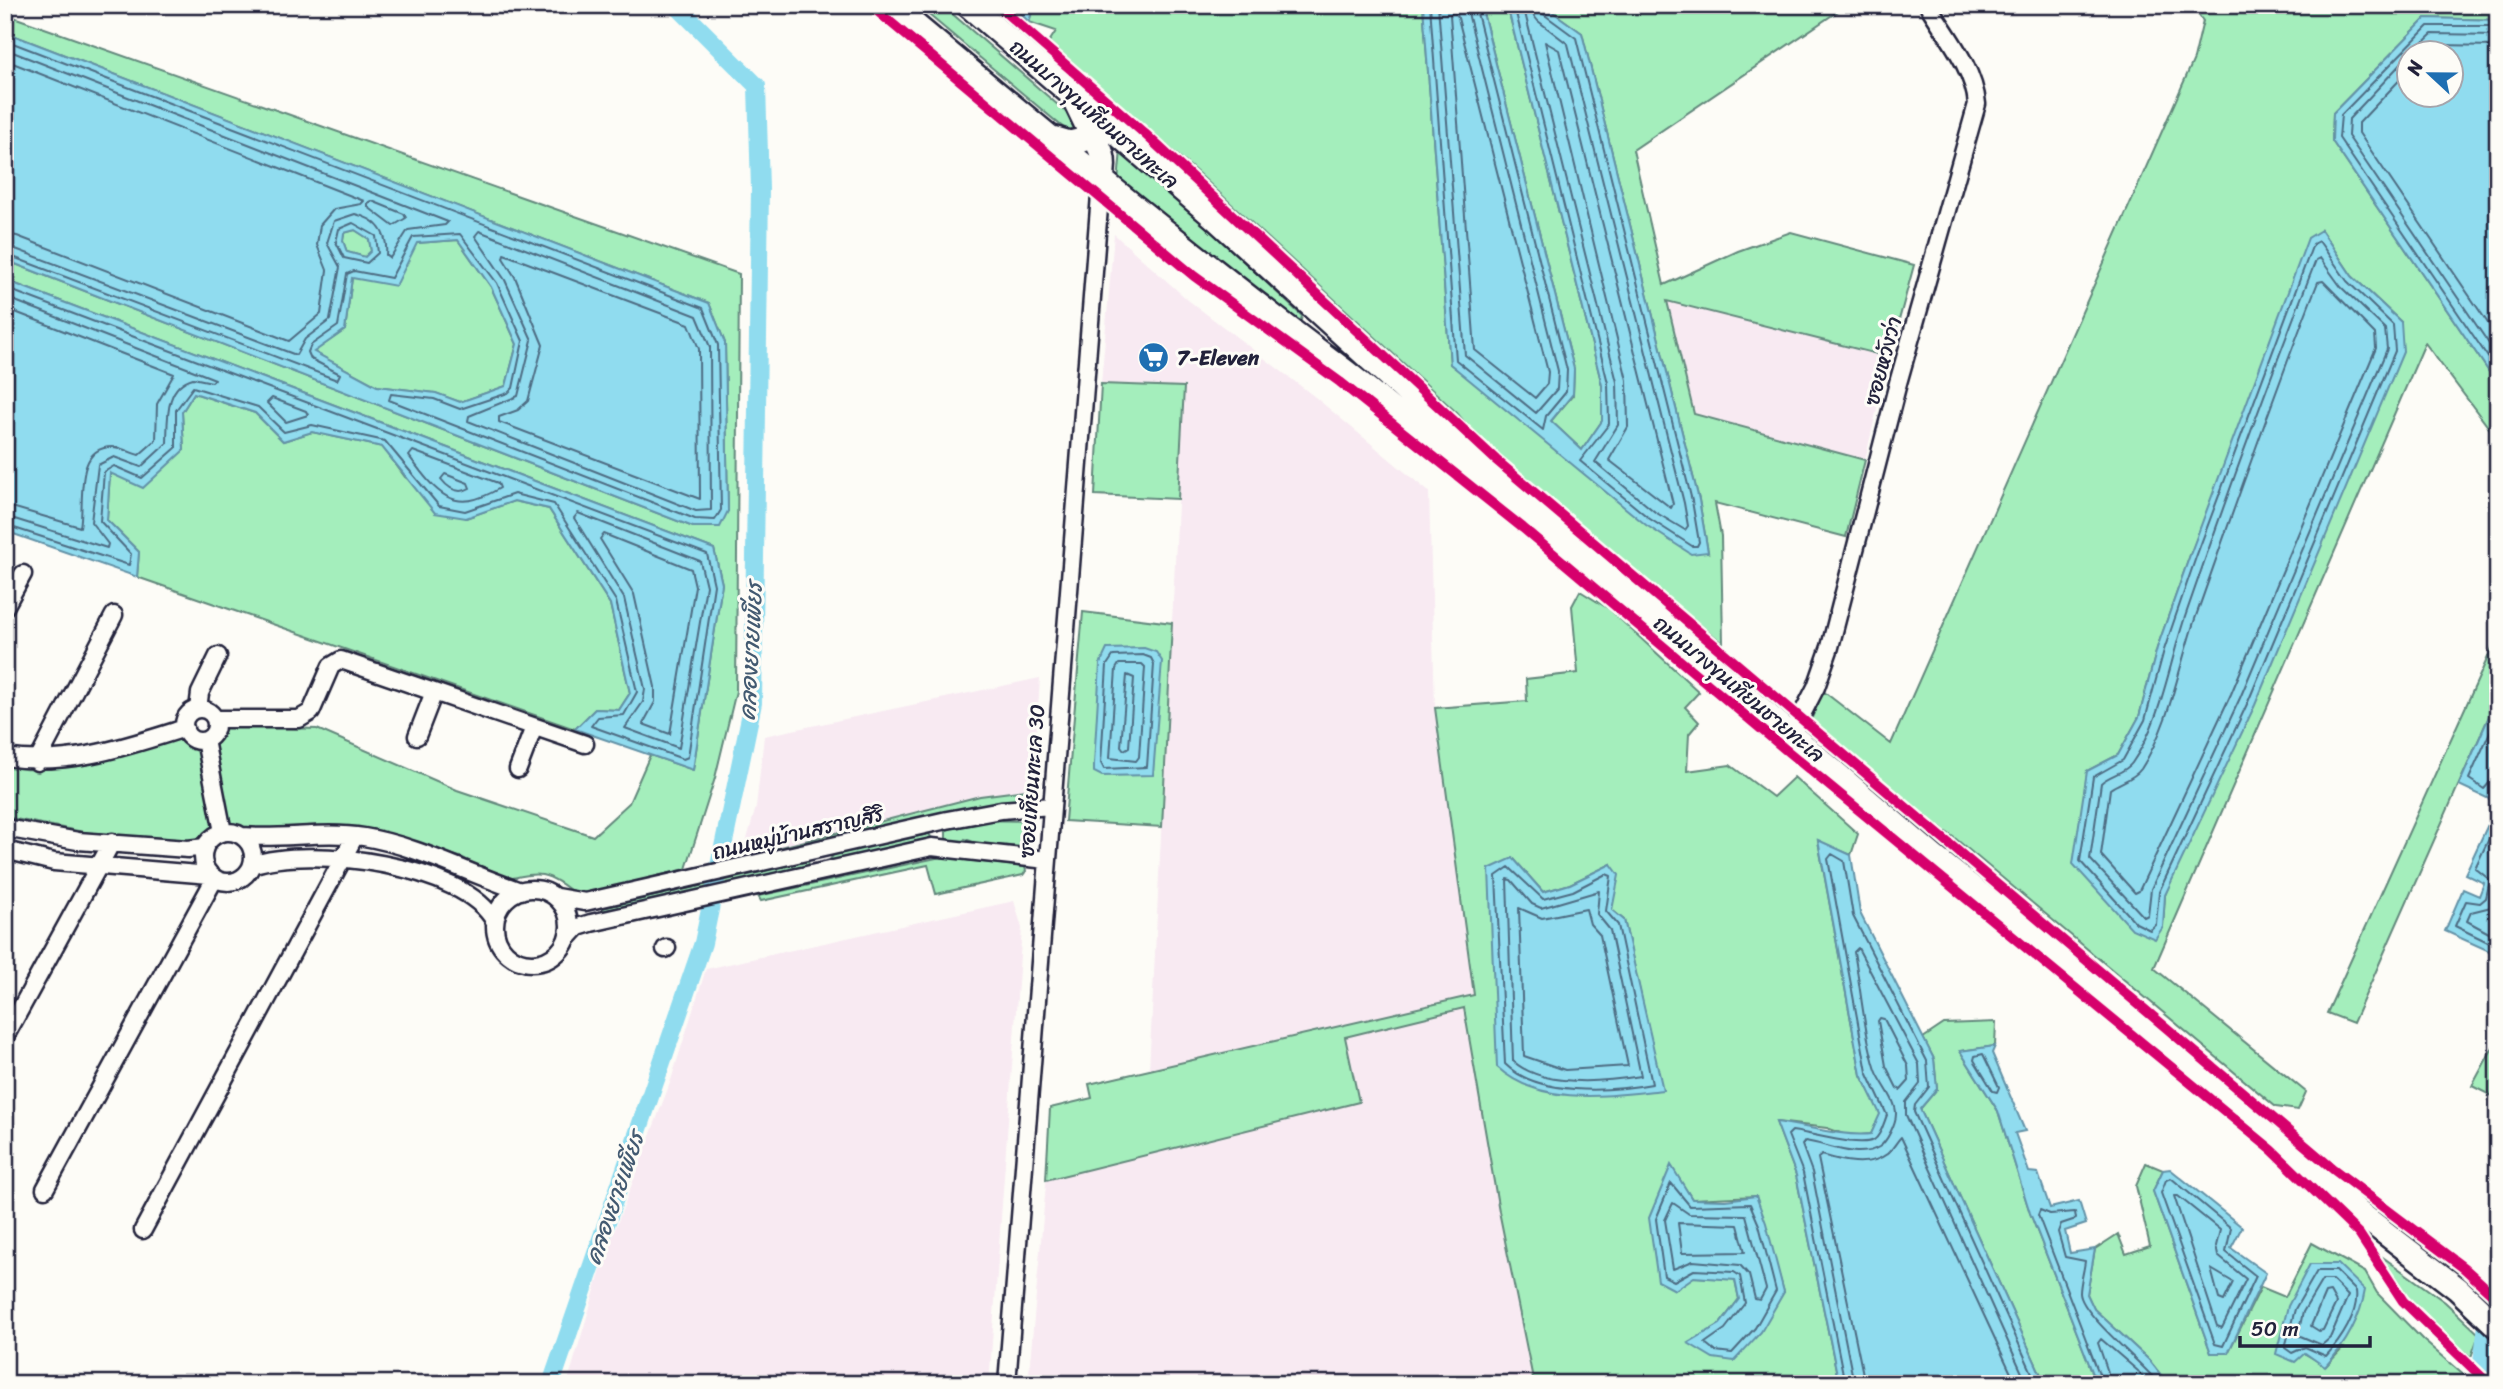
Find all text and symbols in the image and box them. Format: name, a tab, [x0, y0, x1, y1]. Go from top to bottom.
street label: ถนนบางขุนเทียนชายทะเล	[1000, 29, 1188, 199]
north arrow	[2394, 38, 2464, 108]
text: N	[2397, 55, 2433, 81]
street label: ซอยหวังว่า	[1853, 312, 1913, 410]
place label: 7-Eleven	[1177, 339, 1260, 377]
supermarket icon: 7-Eleven	[1137, 341, 1171, 375]
water label: คลองยายเพียร	[727, 577, 775, 721]
street label: ถนนบางขุนเทียนชายทะเล	[1644, 605, 1834, 773]
street label: ซอยเทียนทะเล 30	[1008, 703, 1056, 859]
street label: ถนนหมู่บ้านสราญสิริ	[708, 795, 888, 871]
water label: คลองยายเพียร	[573, 1122, 658, 1270]
scale bar	[2240, 1305, 2370, 1349]
text: 50 m	[2251, 1310, 2299, 1348]

